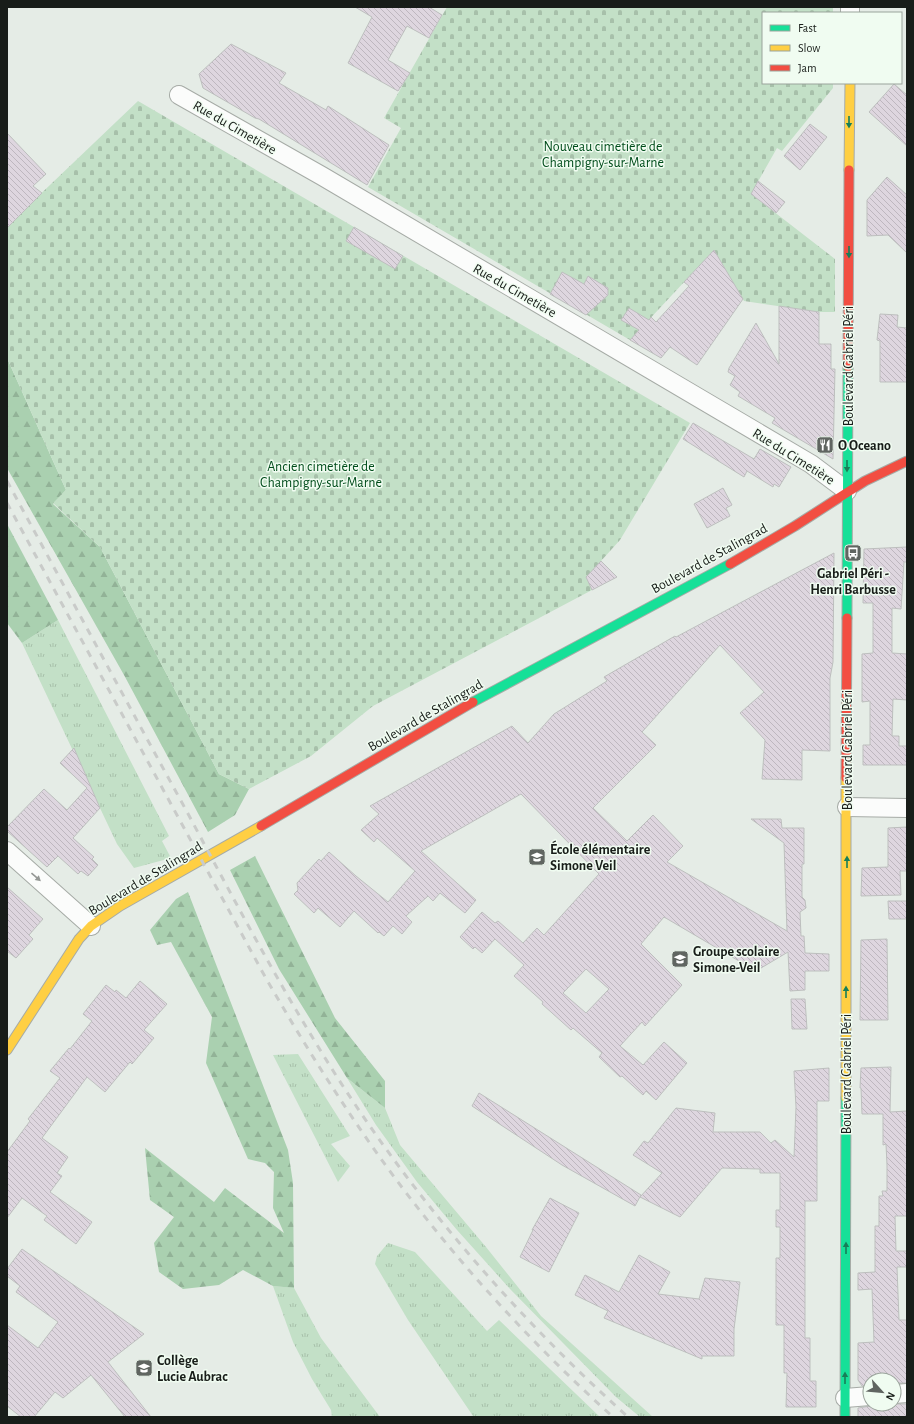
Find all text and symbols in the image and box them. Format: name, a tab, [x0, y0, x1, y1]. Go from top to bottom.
legend	[762, 12, 902, 84]
text: Fast	[798, 22, 817, 34]
text: Slow	[798, 42, 820, 54]
text: Jam	[798, 62, 817, 74]
street label: Rue du Cimetière	[190, 98, 279, 157]
one-way arrow	[846, 116, 852, 129]
park label: Nouveau cimetière de Champigny-sur-Marne	[542, 140, 664, 170]
one-way arrow	[846, 246, 852, 259]
street label: Rue du Cimetière	[470, 261, 559, 320]
street label: Boulevard Gabriel Péri	[842, 306, 856, 426]
street label: Rue du Cimetière	[750, 426, 837, 488]
restaurant icon: O Oceano	[815, 435, 835, 455]
place label: O Oceano	[838, 439, 891, 453]
park label: Ancien cimetière de Champigny-sur-Marne	[260, 460, 382, 490]
one-way arrow	[844, 460, 850, 473]
street label: Boulevard de Stalingrad	[649, 521, 770, 596]
bus stop icon: Gabriel Péri - Henri Barbusse	[843, 543, 863, 563]
place label: Gabriel Péri - Henri Barbusse	[810, 567, 896, 597]
street label: Boulevard de Stalingrad	[366, 677, 485, 754]
street label: Boulevard Gabriel Péri	[841, 690, 855, 810]
street label: Boulevard de Stalingrad	[86, 839, 205, 918]
place label: École élémentaire Simone Veil	[550, 840, 651, 873]
school or university icon: École élémentaire Simone Veil	[527, 847, 547, 867]
one-way arrow	[844, 855, 850, 868]
one-way arrow	[31, 872, 42, 881]
place label: Groupe scolaire Simone-Veil	[693, 945, 780, 975]
school or university icon: Groupe scolaire Simone-Veil	[670, 949, 690, 969]
one-way arrow	[843, 985, 849, 998]
street label: Boulevard Gabriel Péri	[840, 1014, 854, 1134]
one-way arrow	[843, 1241, 849, 1254]
place label: Collège Lucie Aubrac	[157, 1354, 228, 1384]
school or university icon: Collège Lucie Aubrac	[134, 1358, 154, 1378]
one-way arrow	[842, 1371, 848, 1384]
north arrow	[862, 1372, 902, 1412]
text: N	[884, 1390, 897, 1402]

